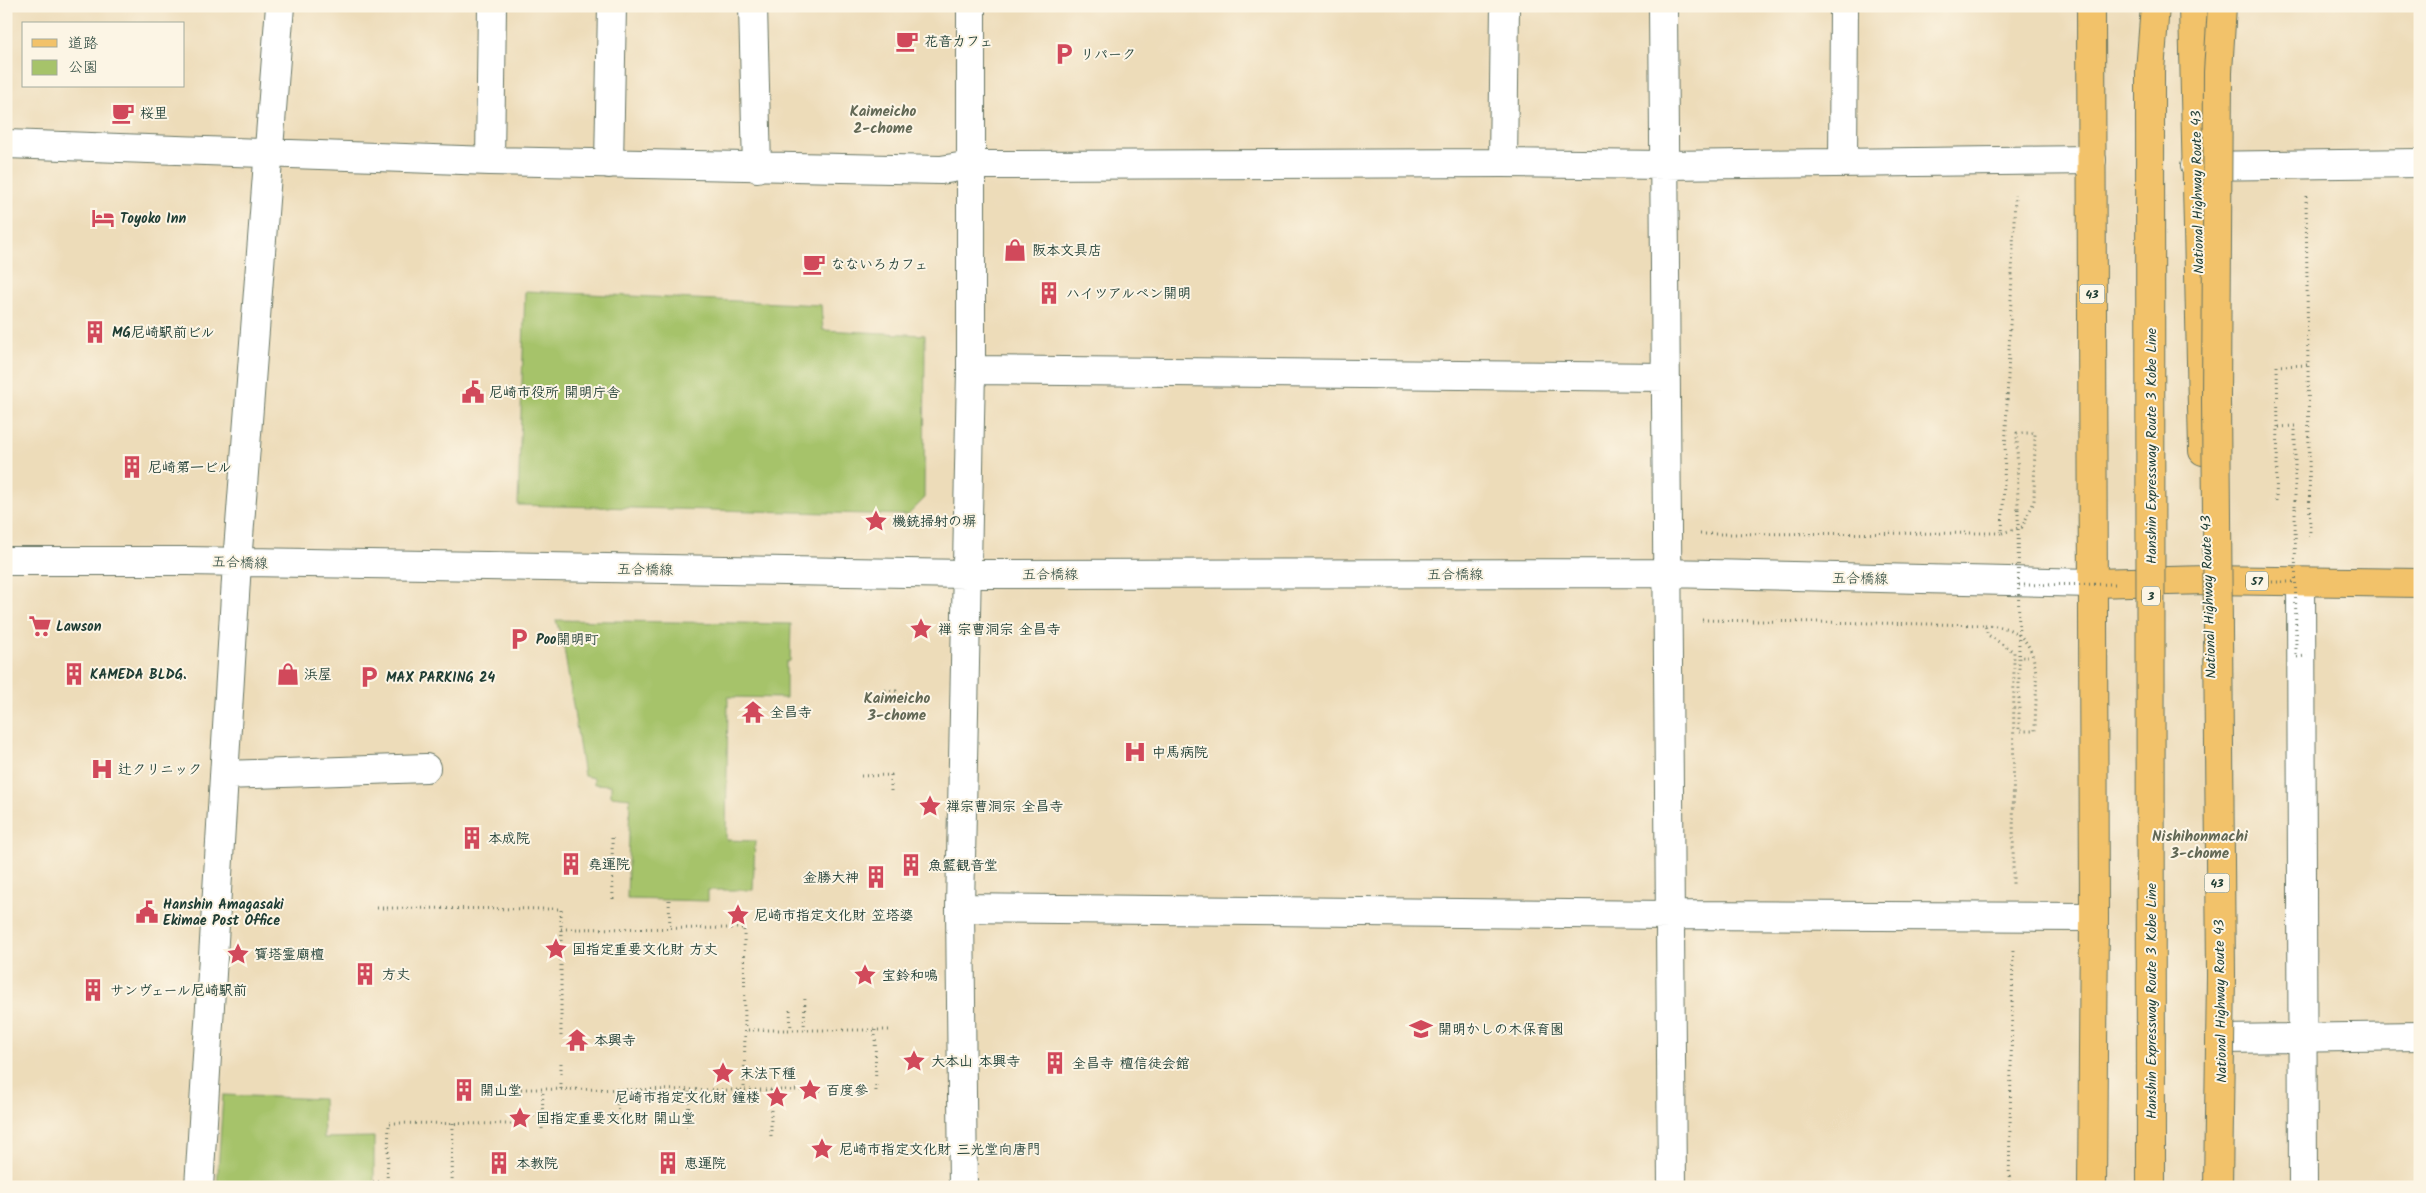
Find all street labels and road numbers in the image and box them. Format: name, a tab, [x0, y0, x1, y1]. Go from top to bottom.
street label: National Highway Route 43	[2186, 110, 2210, 274]
road number: 43	[2080, 284, 2104, 304]
street label: Hanshin Expressway Route 3 Kobe Line	[2141, 327, 2163, 564]
street label: National Highway Route 43	[2195, 515, 2223, 679]
street label: 五合橋線	[212, 551, 268, 575]
street label: 五合橋線	[617, 559, 673, 581]
street label: 五合橋線	[1022, 564, 1078, 586]
street label: 五合橋線	[1427, 564, 1483, 586]
street label: 五合橋線	[1832, 568, 1888, 590]
road number: 57	[2246, 572, 2268, 590]
road number: 3	[2142, 586, 2160, 606]
road number: 43	[2204, 874, 2230, 892]
street label: Hanshin Expressway Route 3 Kobe Line	[2141, 882, 2163, 1119]
street label: National Highway Route 43	[2209, 919, 2233, 1083]

